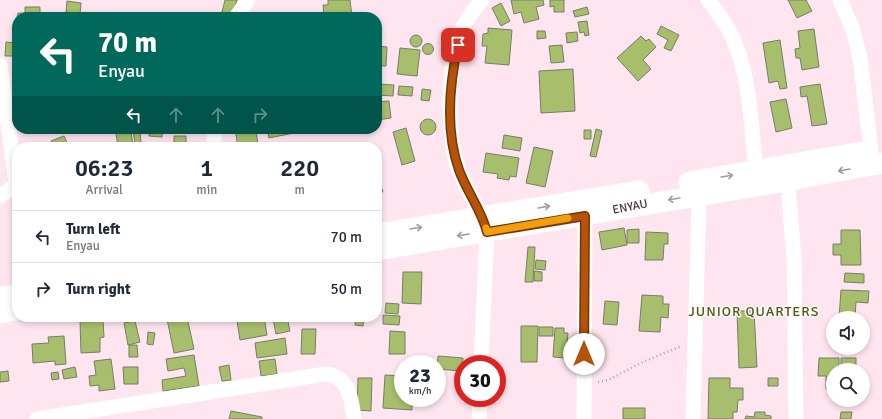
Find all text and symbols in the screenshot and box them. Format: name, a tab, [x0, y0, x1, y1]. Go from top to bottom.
text: 70 m	[98, 26, 157, 60]
icon: left	[32, 28, 84, 80]
pin	[441, 28, 475, 62]
icon: arrive	[447, 34, 469, 56]
text: Enyau	[98, 60, 145, 82]
icon: left	[123, 104, 145, 126]
icon: ahead	[165, 104, 187, 126]
icon: ahead	[207, 104, 229, 126]
icon: right	[249, 104, 271, 126]
text: 06:23	[75, 153, 133, 183]
text: 1	[200, 153, 213, 183]
text: 220	[280, 153, 319, 183]
one-way arrow	[838, 166, 851, 174]
one-way arrow	[720, 172, 733, 180]
text: Arrival	[85, 182, 123, 198]
text: min	[196, 182, 217, 198]
text: m	[294, 182, 305, 198]
one-way arrow	[668, 195, 681, 203]
street label: ENYAU	[611, 196, 649, 218]
one-way arrow	[537, 203, 550, 211]
text: Turn left	[66, 220, 120, 238]
one-way arrow	[409, 224, 422, 232]
icon: left	[32, 226, 54, 248]
text: 70 m	[331, 228, 362, 246]
one-way arrow	[457, 231, 470, 239]
text: Enyau	[66, 238, 100, 254]
icon: right	[32, 278, 54, 300]
text: Turn right	[66, 280, 131, 298]
text: 50 m	[331, 280, 362, 298]
district label: JUNIOR QUARTERS	[689, 303, 819, 320]
map controls	[826, 311, 870, 407]
button: sound	[826, 311, 870, 355]
position arrow	[563, 333, 605, 375]
speed limit sign: 30	[454, 355, 506, 407]
text: 23	[409, 363, 431, 388]
button: search	[826, 363, 870, 407]
text: km/h	[409, 385, 431, 397]

